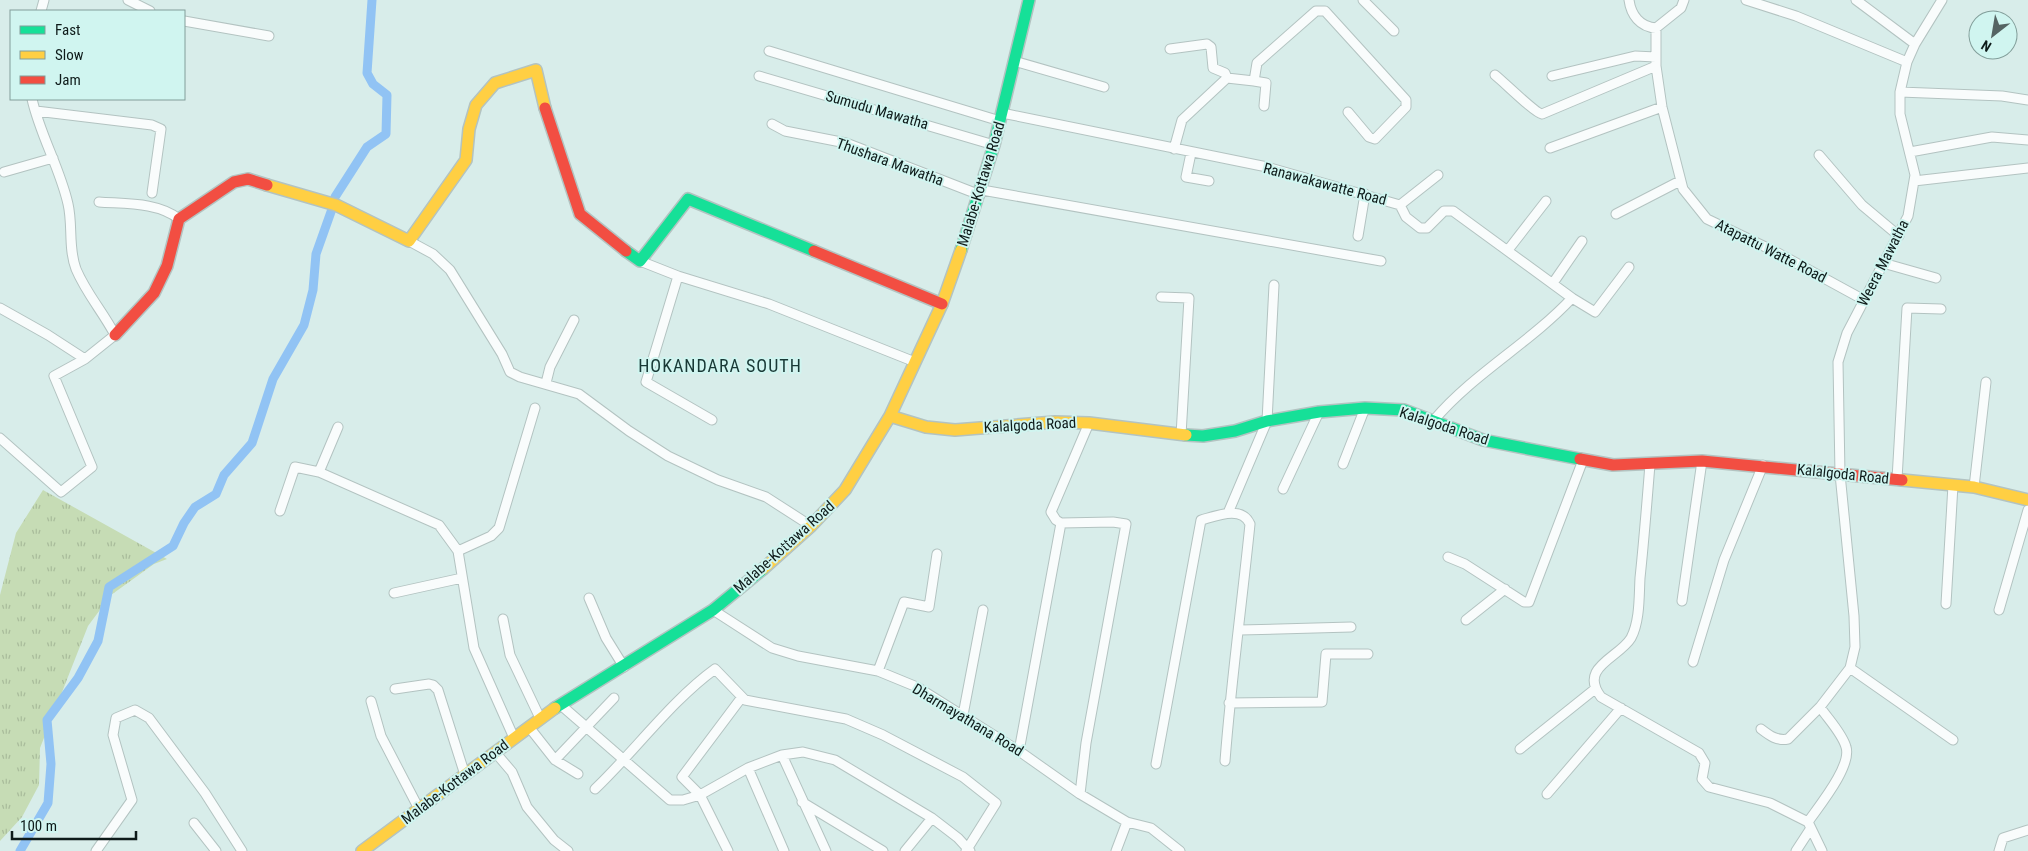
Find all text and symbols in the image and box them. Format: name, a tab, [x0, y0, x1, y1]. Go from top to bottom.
legend	[10, 10, 185, 100]
north arrow	[1968, 10, 2018, 60]
text: Fast	[55, 21, 80, 39]
text: N	[1979, 37, 1994, 55]
text: Slow	[55, 46, 84, 64]
text: Jam	[55, 71, 81, 89]
street label: Sumudu Mawatha	[824, 87, 930, 133]
street label: Malabe-Kottawa Road	[953, 120, 1009, 248]
street label: Thushara Mawatha	[834, 134, 946, 190]
street label: Ranawakawatte Road	[1261, 159, 1389, 209]
street label: Atapattu Watte Road	[1713, 215, 1829, 287]
street label: Weera Mawatha	[1854, 217, 1912, 309]
district label: HOKANDARA SOUTH	[638, 355, 802, 376]
street label: Kalalgoda Road	[1397, 403, 1491, 449]
street label: Kalalgoda Road	[983, 414, 1077, 436]
street label: Kalalgoda Road	[1796, 460, 1890, 488]
street label: Malabe-Kottawa Road	[730, 497, 838, 597]
street label: Dharmayathana Road	[909, 680, 1027, 760]
street label: Malabe-Kottawa Road	[398, 736, 512, 828]
scale bar	[12, 808, 136, 840]
text: 100 m	[20, 817, 57, 835]

